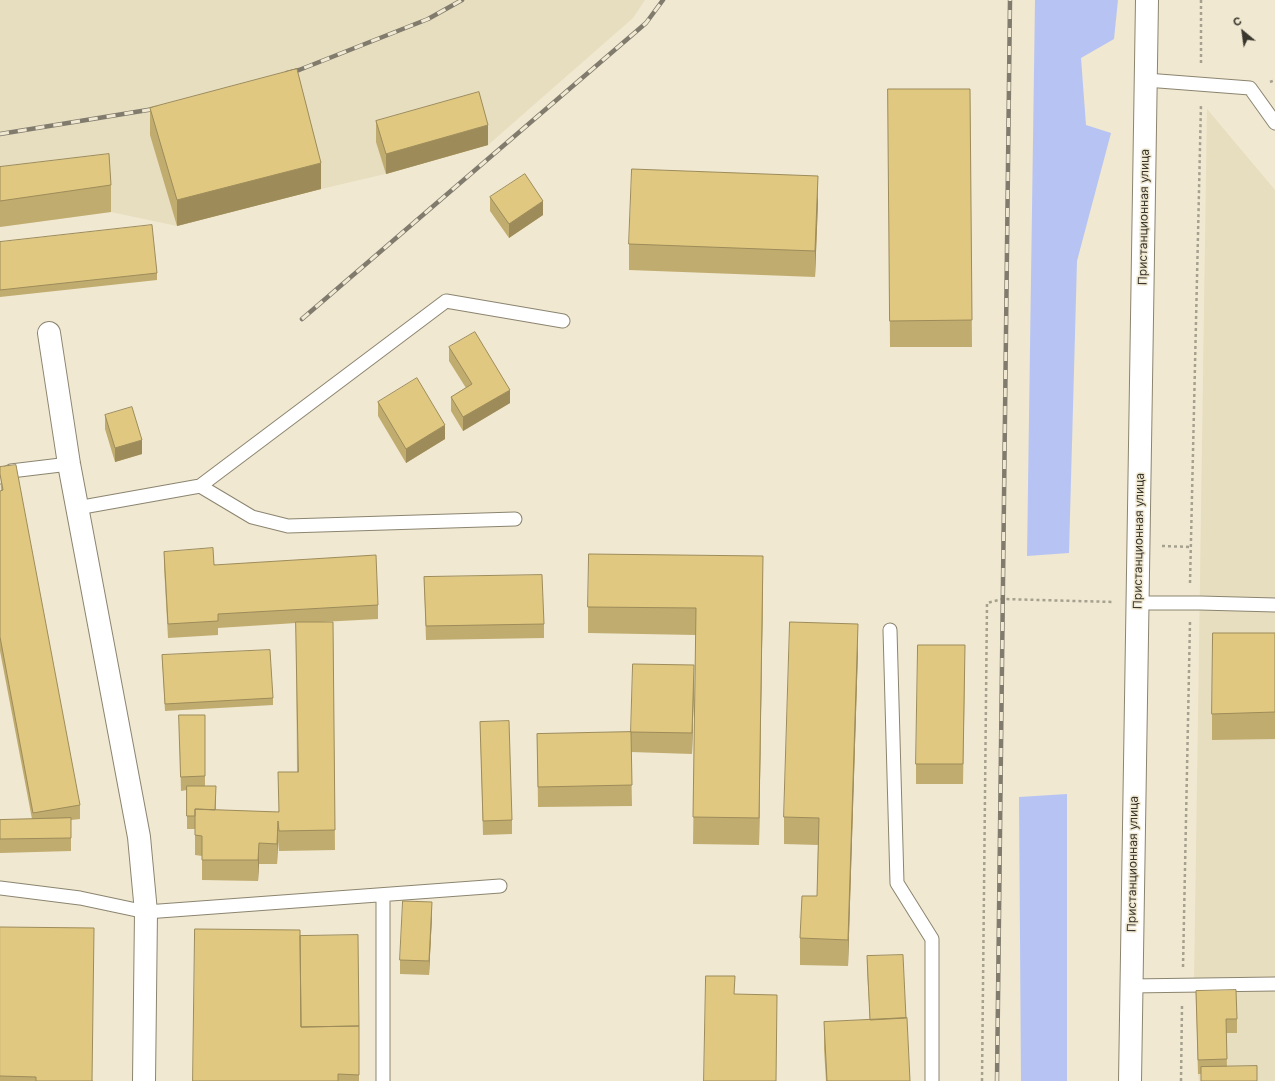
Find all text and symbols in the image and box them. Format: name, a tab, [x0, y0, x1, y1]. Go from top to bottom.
north arrow	[1223, 12, 1263, 52]
text: С	[1230, 13, 1244, 30]
street label: Пристанционная улица	[1136, 149, 1152, 285]
street label: Пристанционная улица	[1131, 473, 1147, 609]
street label: Пристанционная улица	[1125, 796, 1141, 932]

